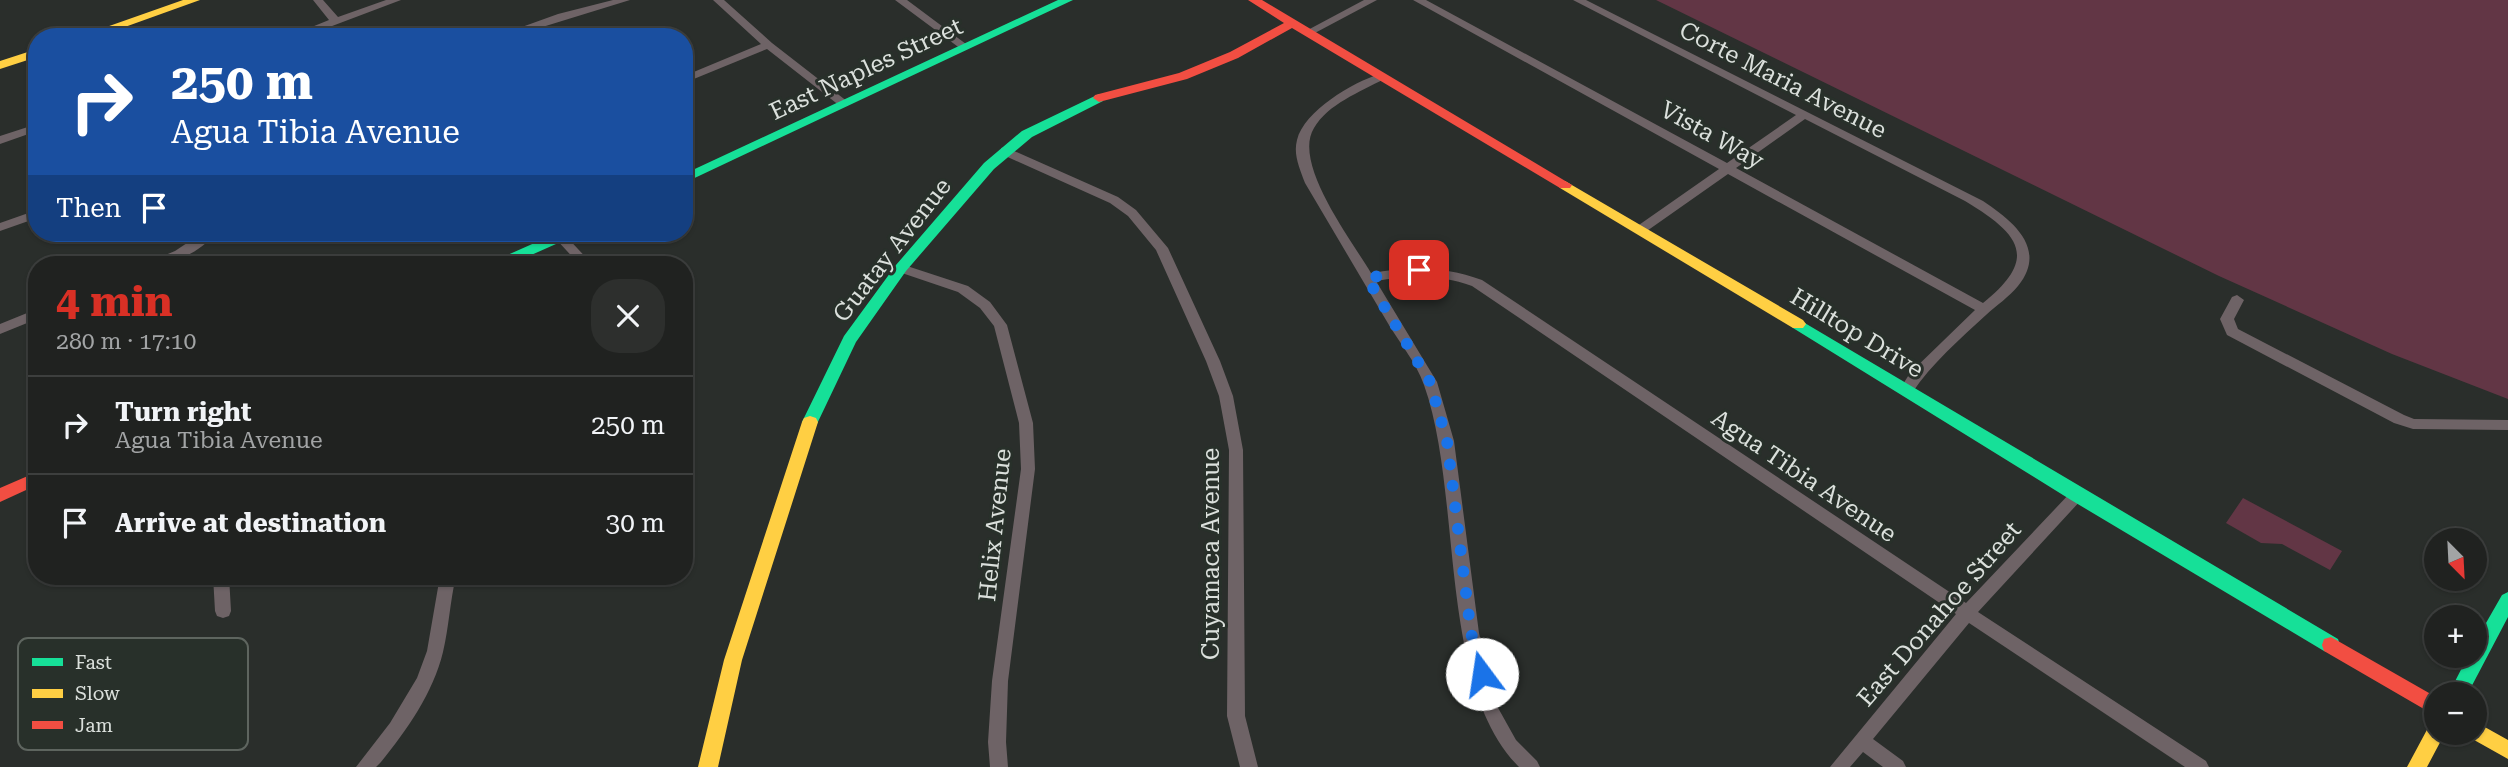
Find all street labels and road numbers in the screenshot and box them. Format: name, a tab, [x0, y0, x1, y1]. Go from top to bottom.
street label: East Naples Street	[765, 12, 967, 126]
street label: Corte Maria Avenue	[1675, 16, 1891, 144]
street label: Vista Way	[1655, 95, 1769, 175]
street label: Guatay Avenue	[827, 173, 957, 327]
street label: Hilltop Drive	[1785, 282, 1929, 384]
street label: Agua Tibia Avenue	[1706, 404, 1902, 548]
street label: Helix Avenue	[973, 447, 1017, 603]
street label: Cuyamaca Avenue	[1197, 448, 1225, 660]
street label: East Donahoe Street	[1851, 516, 2027, 712]

